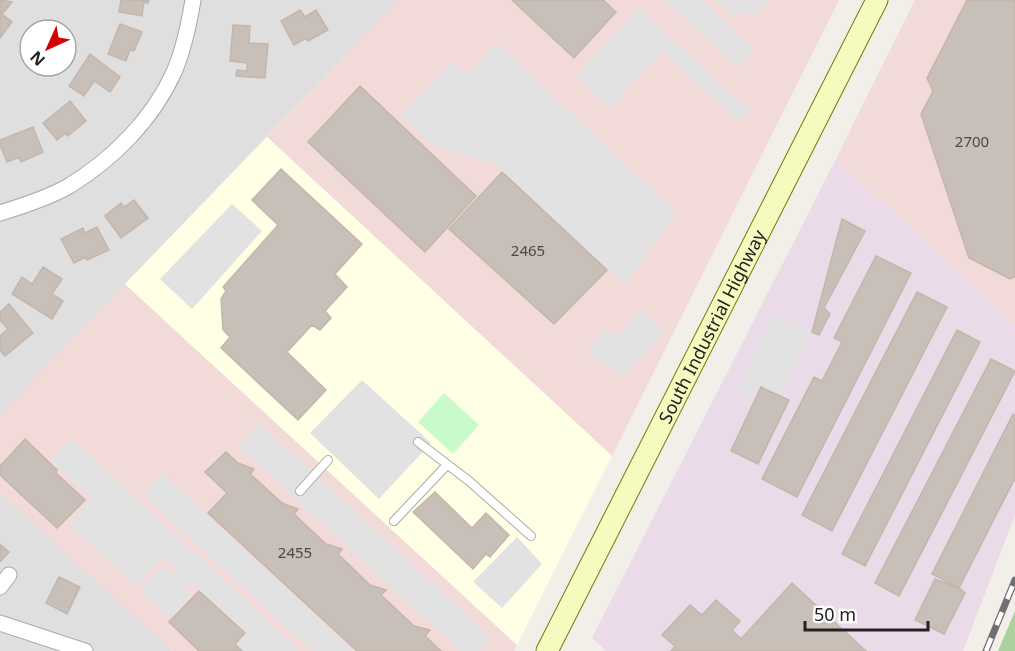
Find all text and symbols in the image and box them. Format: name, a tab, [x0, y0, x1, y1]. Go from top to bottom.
north arrow	[18, 18, 78, 78]
text: N	[25, 46, 50, 71]
house number: 2700	[955, 131, 989, 151]
street label: South Industrial Highway	[652, 225, 771, 427]
house number: 2465	[511, 240, 545, 260]
house number: 2455	[278, 542, 312, 562]
scale bar	[805, 594, 928, 632]
text: 50 m	[814, 602, 856, 626]

